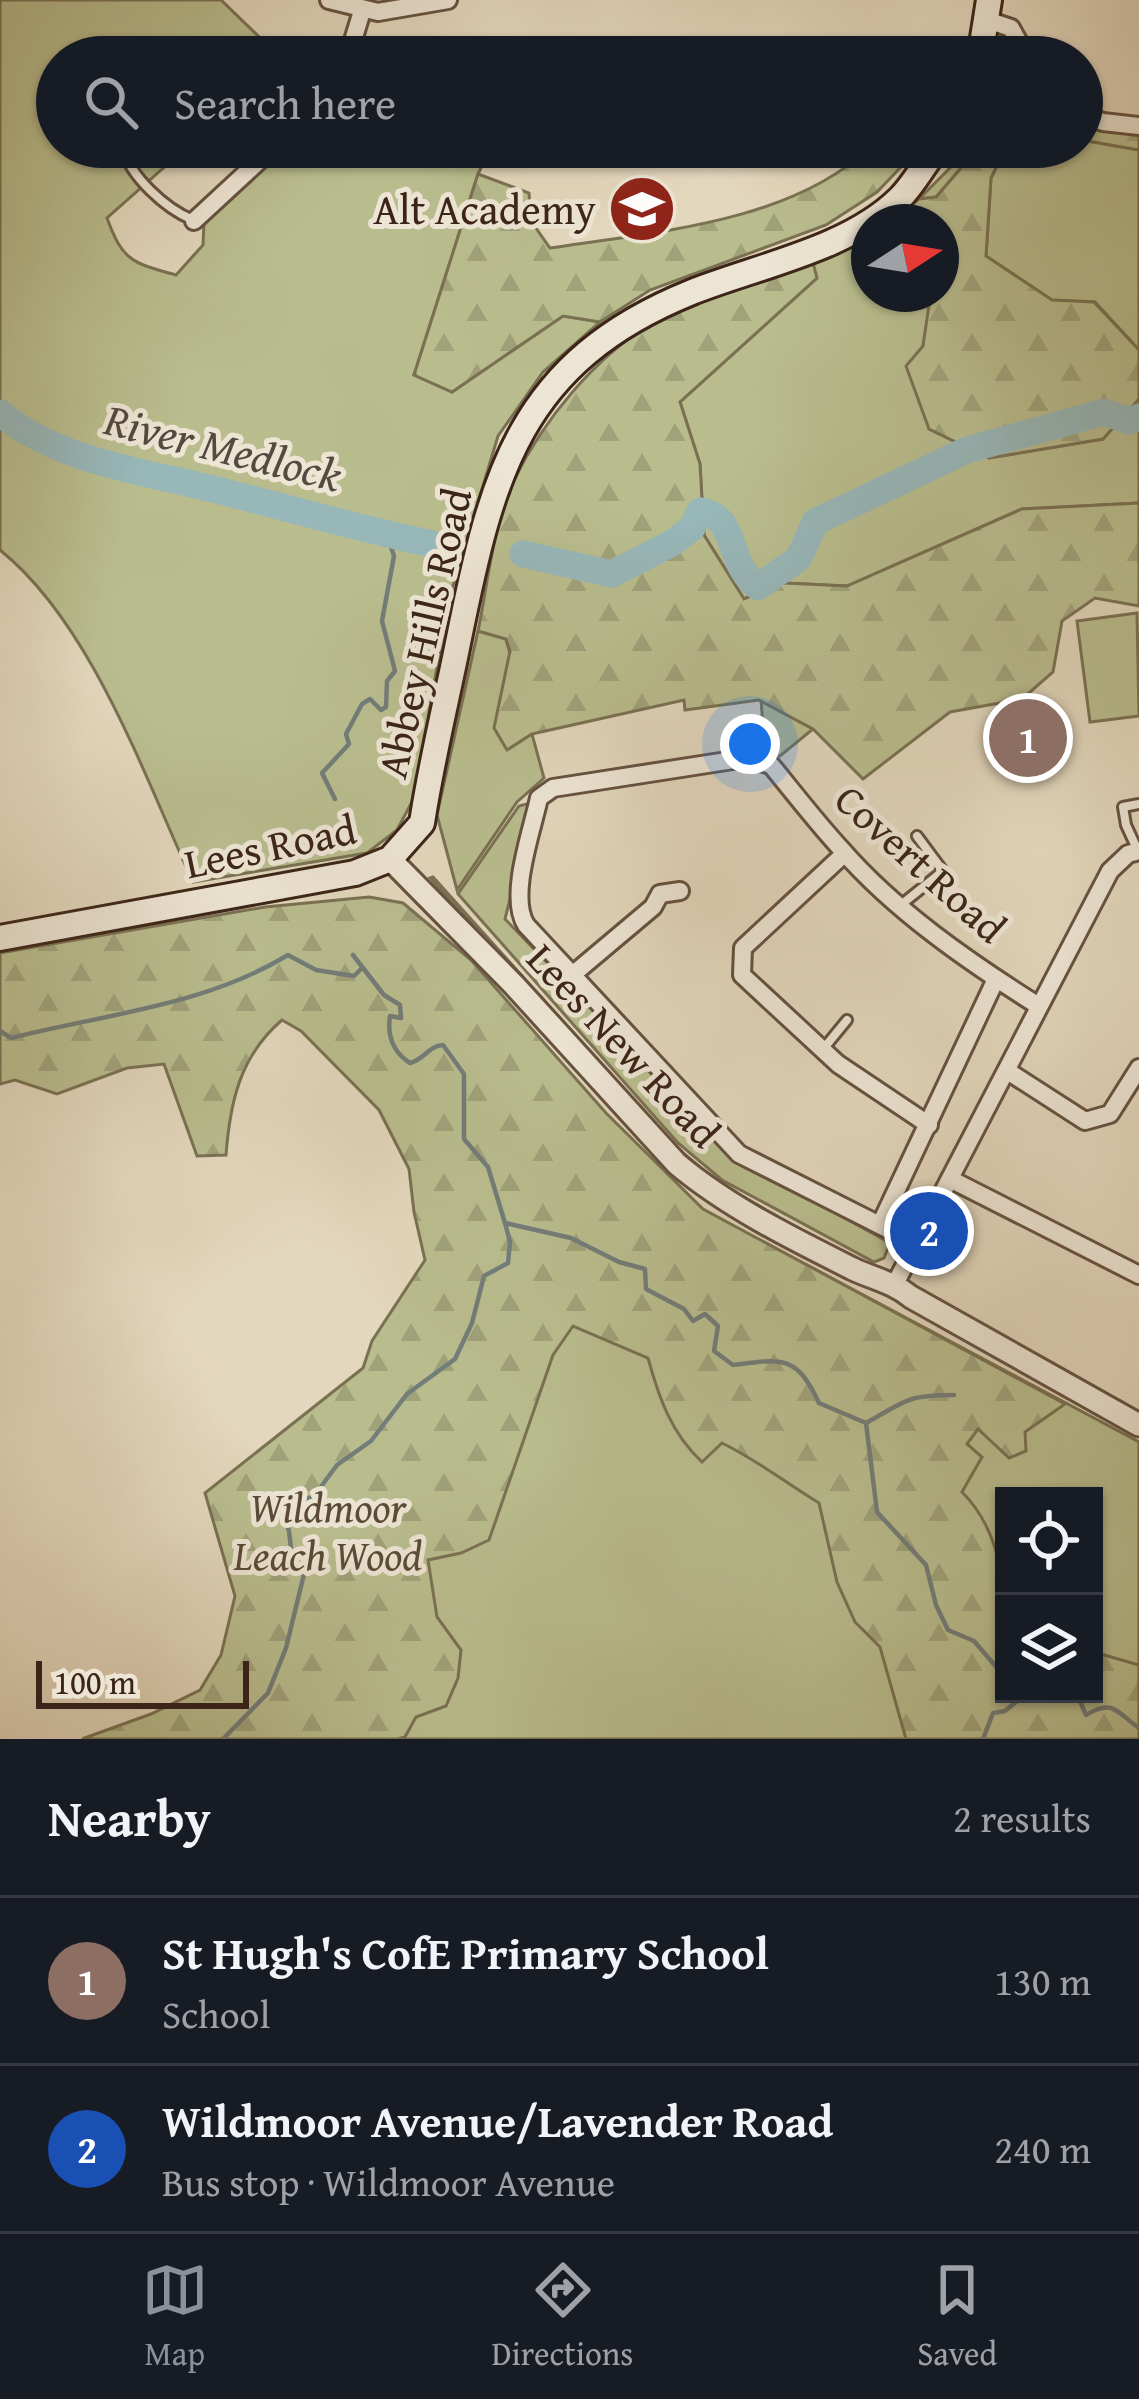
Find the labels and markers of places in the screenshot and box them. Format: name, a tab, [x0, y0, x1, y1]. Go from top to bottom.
school or university icon: Alt Academy	[607, 174, 677, 244]
place label: Alt Academy	[373, 178, 596, 239]
pin: 1	[989, 693, 1067, 783]
pin: 2	[890, 1186, 968, 1276]

